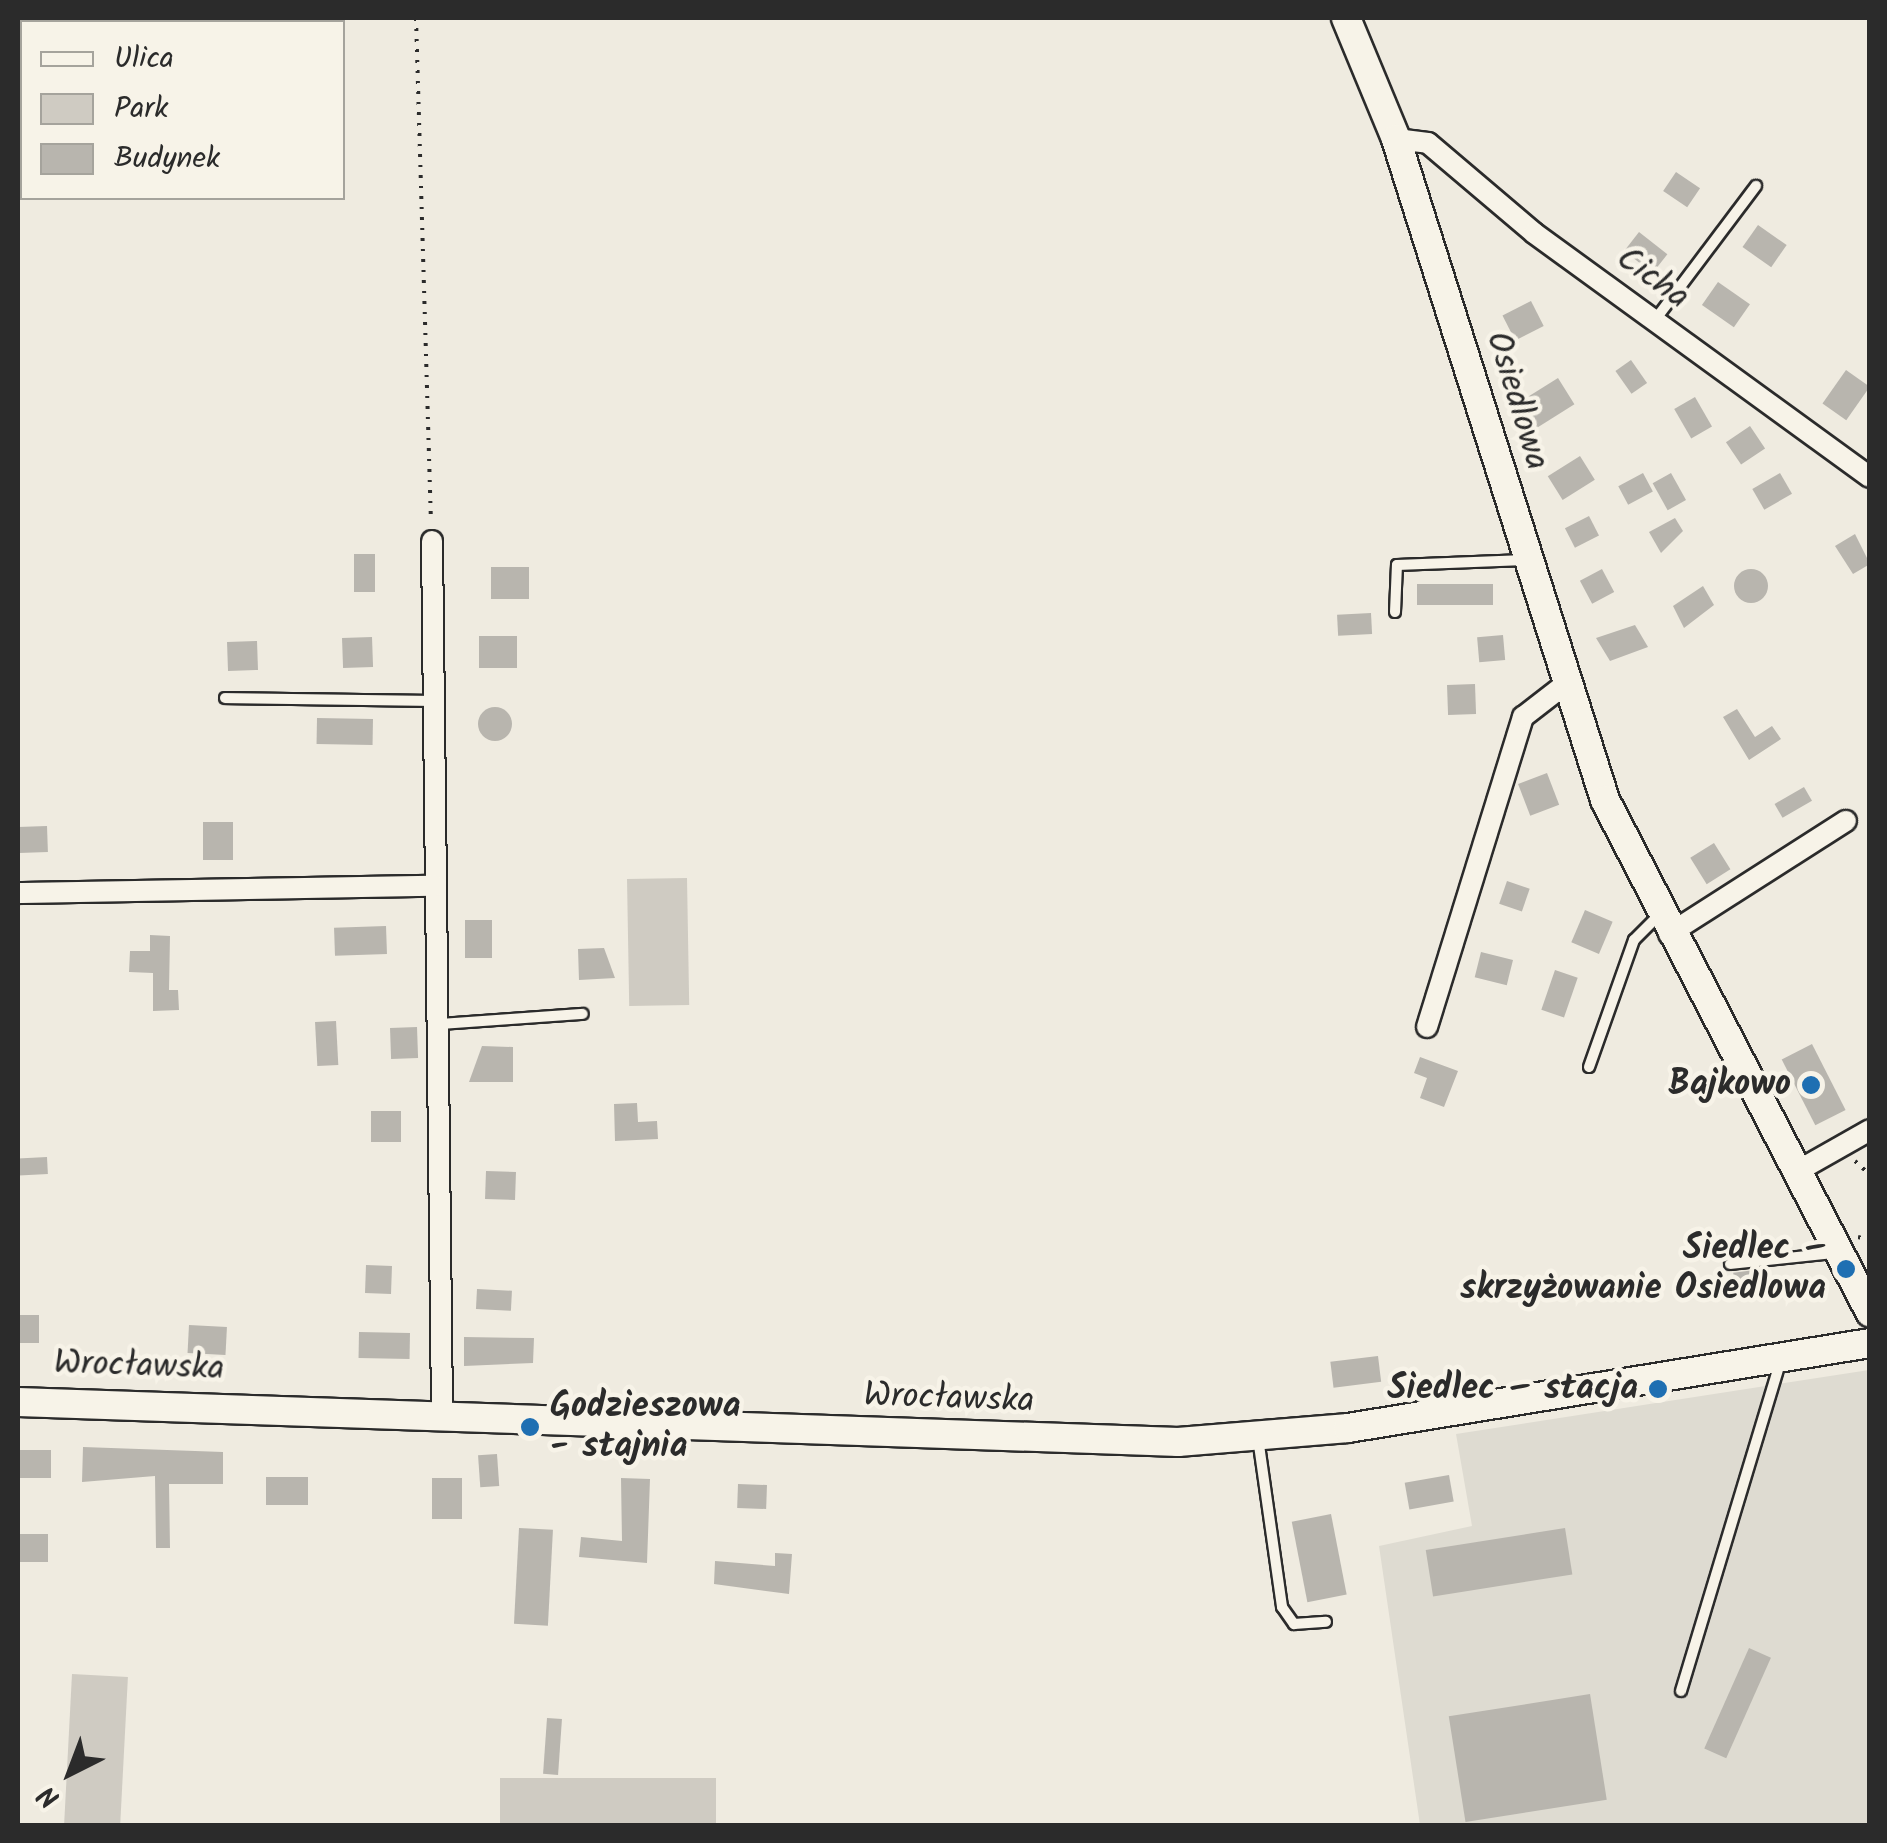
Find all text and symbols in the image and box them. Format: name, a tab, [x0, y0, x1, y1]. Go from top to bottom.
legend	[20, 20, 345, 200]
text: Ulica	[114, 35, 174, 83]
text: Park	[114, 85, 168, 133]
text: Budynek	[114, 135, 220, 183]
street label: Cicha	[1607, 238, 1697, 320]
street label: Osiedlowa	[1475, 327, 1557, 475]
place label: Bajkowo	[1668, 1064, 1791, 1106]
marker: Bajkowo	[1800, 1074, 1822, 1096]
place label: Siedlec – skrzyżowanie Osiedlowa	[1460, 1228, 1826, 1310]
marker: Siedlec – skrzyżowanie Osiedlowa	[1835, 1258, 1857, 1280]
street label: Wrocławska	[53, 1343, 225, 1391]
place label: Siedlec – stacja	[1387, 1368, 1638, 1410]
street label: Wrocławska	[863, 1375, 1035, 1423]
marker: Siedlec – stacja	[1647, 1378, 1669, 1400]
place label: Godzieszowa - stajnia	[550, 1386, 741, 1468]
marker: Godzieszowa - stajnia	[519, 1416, 541, 1438]
north arrow	[20, 1723, 120, 1823]
text: N	[28, 1773, 71, 1818]

